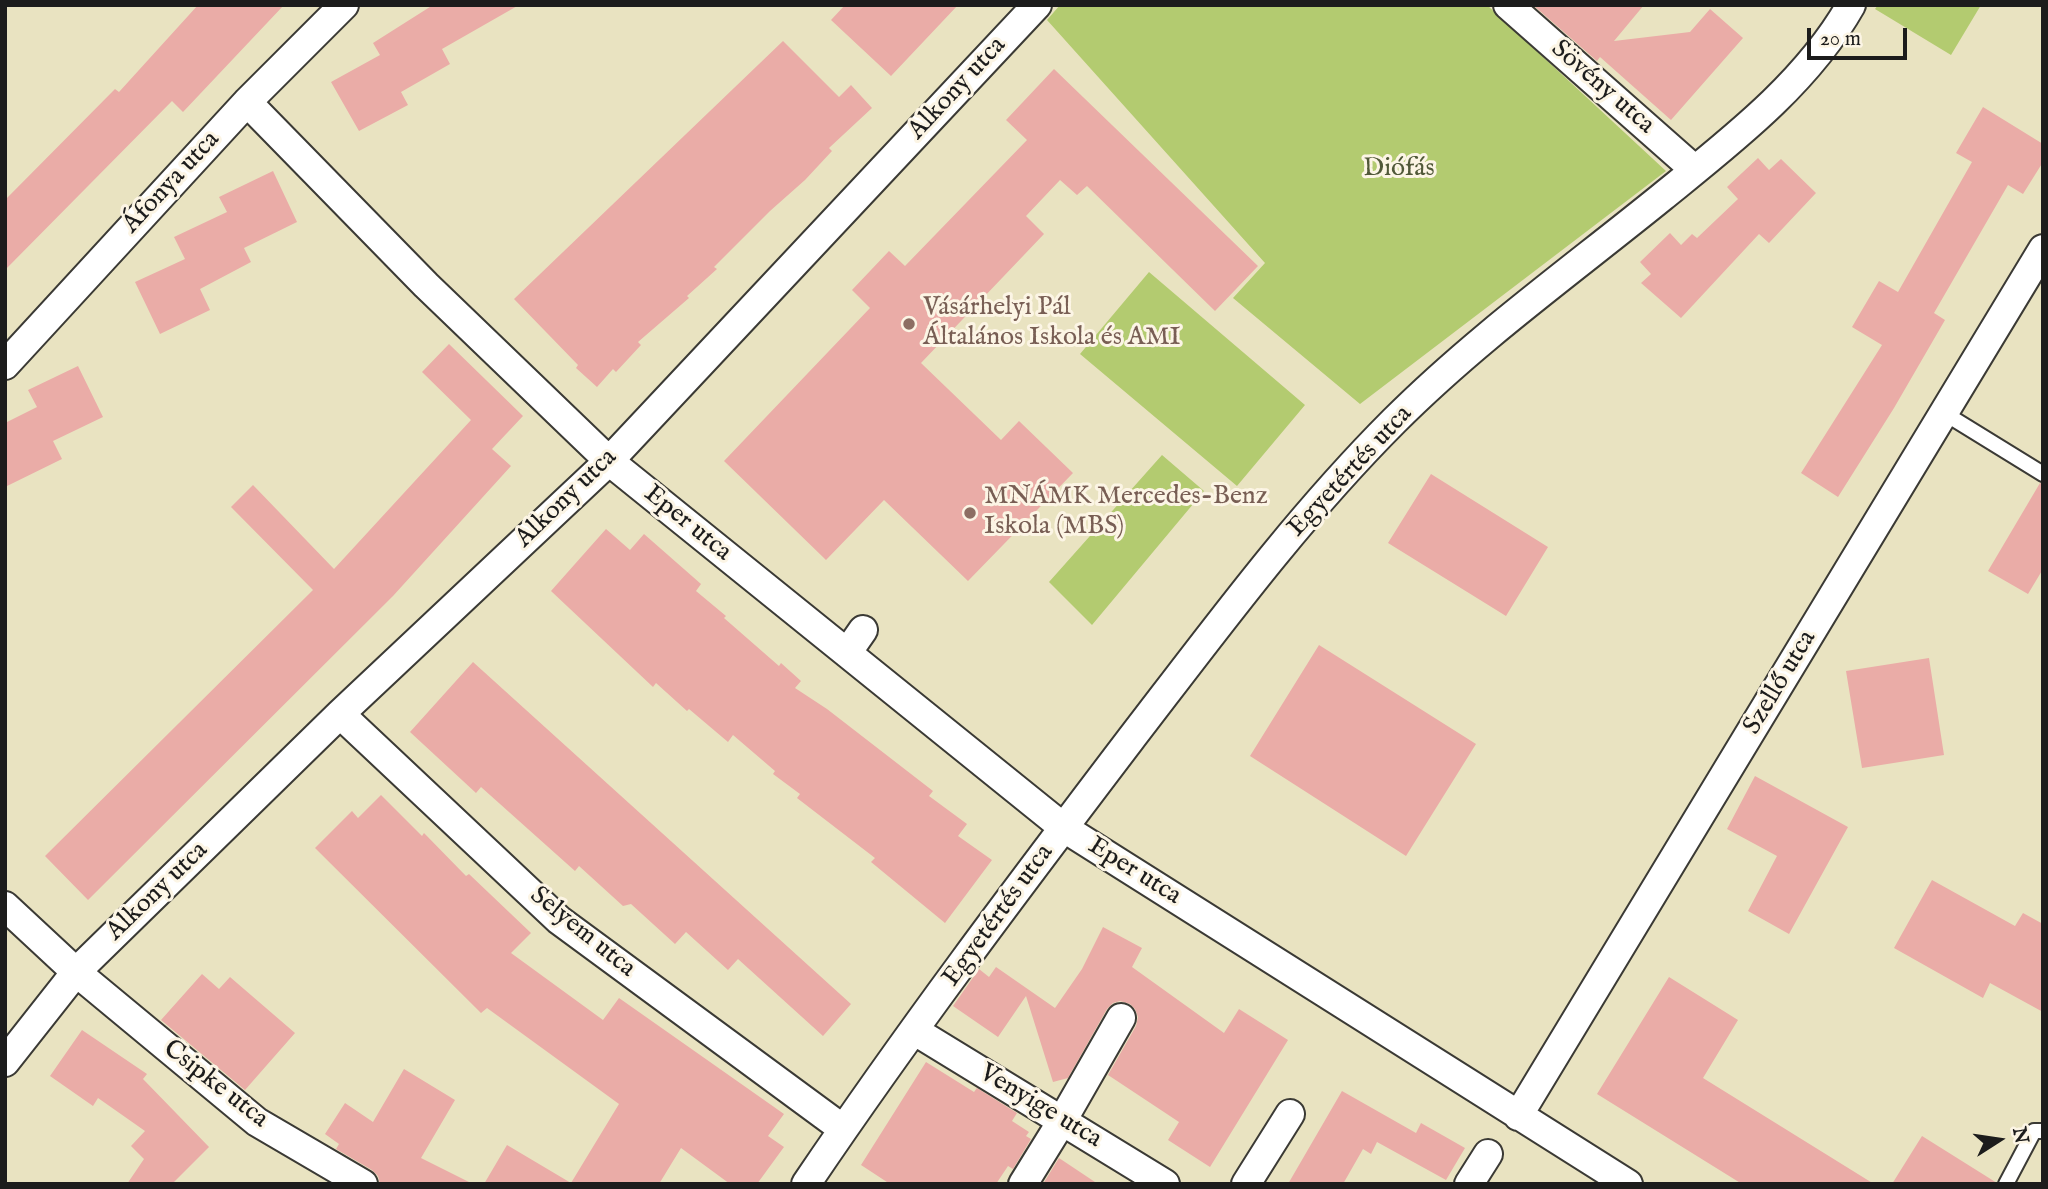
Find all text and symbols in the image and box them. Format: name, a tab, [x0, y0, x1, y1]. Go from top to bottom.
scale bar	[1810, 14, 1910, 58]
text: 20 m	[1820, 26, 1861, 53]
street label: Alkony utca	[903, 31, 1013, 147]
street label: Sövény utca	[1544, 34, 1660, 142]
street label: Áfonya utca	[117, 125, 227, 241]
park label: Diófás	[1363, 154, 1435, 186]
place label: Vásárhelyi Pál Általános Iskola és AMI	[923, 293, 1181, 354]
marker: Vásárhelyi Pál Általános Iskola és AMI	[901, 316, 917, 332]
street label: Egyetértés utca	[1282, 400, 1420, 544]
street label: Alkony utca	[510, 443, 624, 555]
street label: Eper utca	[637, 479, 737, 569]
place label: MNÁMK Mercedes-Benz Iskola (MBS)	[984, 482, 1268, 544]
marker: MNÁMK Mercedes-Benz Iskola (MBS)	[962, 505, 978, 521]
street label: Szellő utca	[1738, 625, 1824, 741]
street label: Eper utca	[1082, 831, 1186, 913]
street label: Alkony utca	[101, 836, 215, 948]
street label: Egyetértés utca	[937, 839, 1061, 993]
street label: Selyem utca	[523, 881, 641, 985]
street label: Csipke utca	[156, 1034, 274, 1136]
street label: Venyige utca	[973, 1058, 1107, 1156]
north arrow	[1964, 1105, 2034, 1175]
text: N	[2006, 1125, 2033, 1146]

